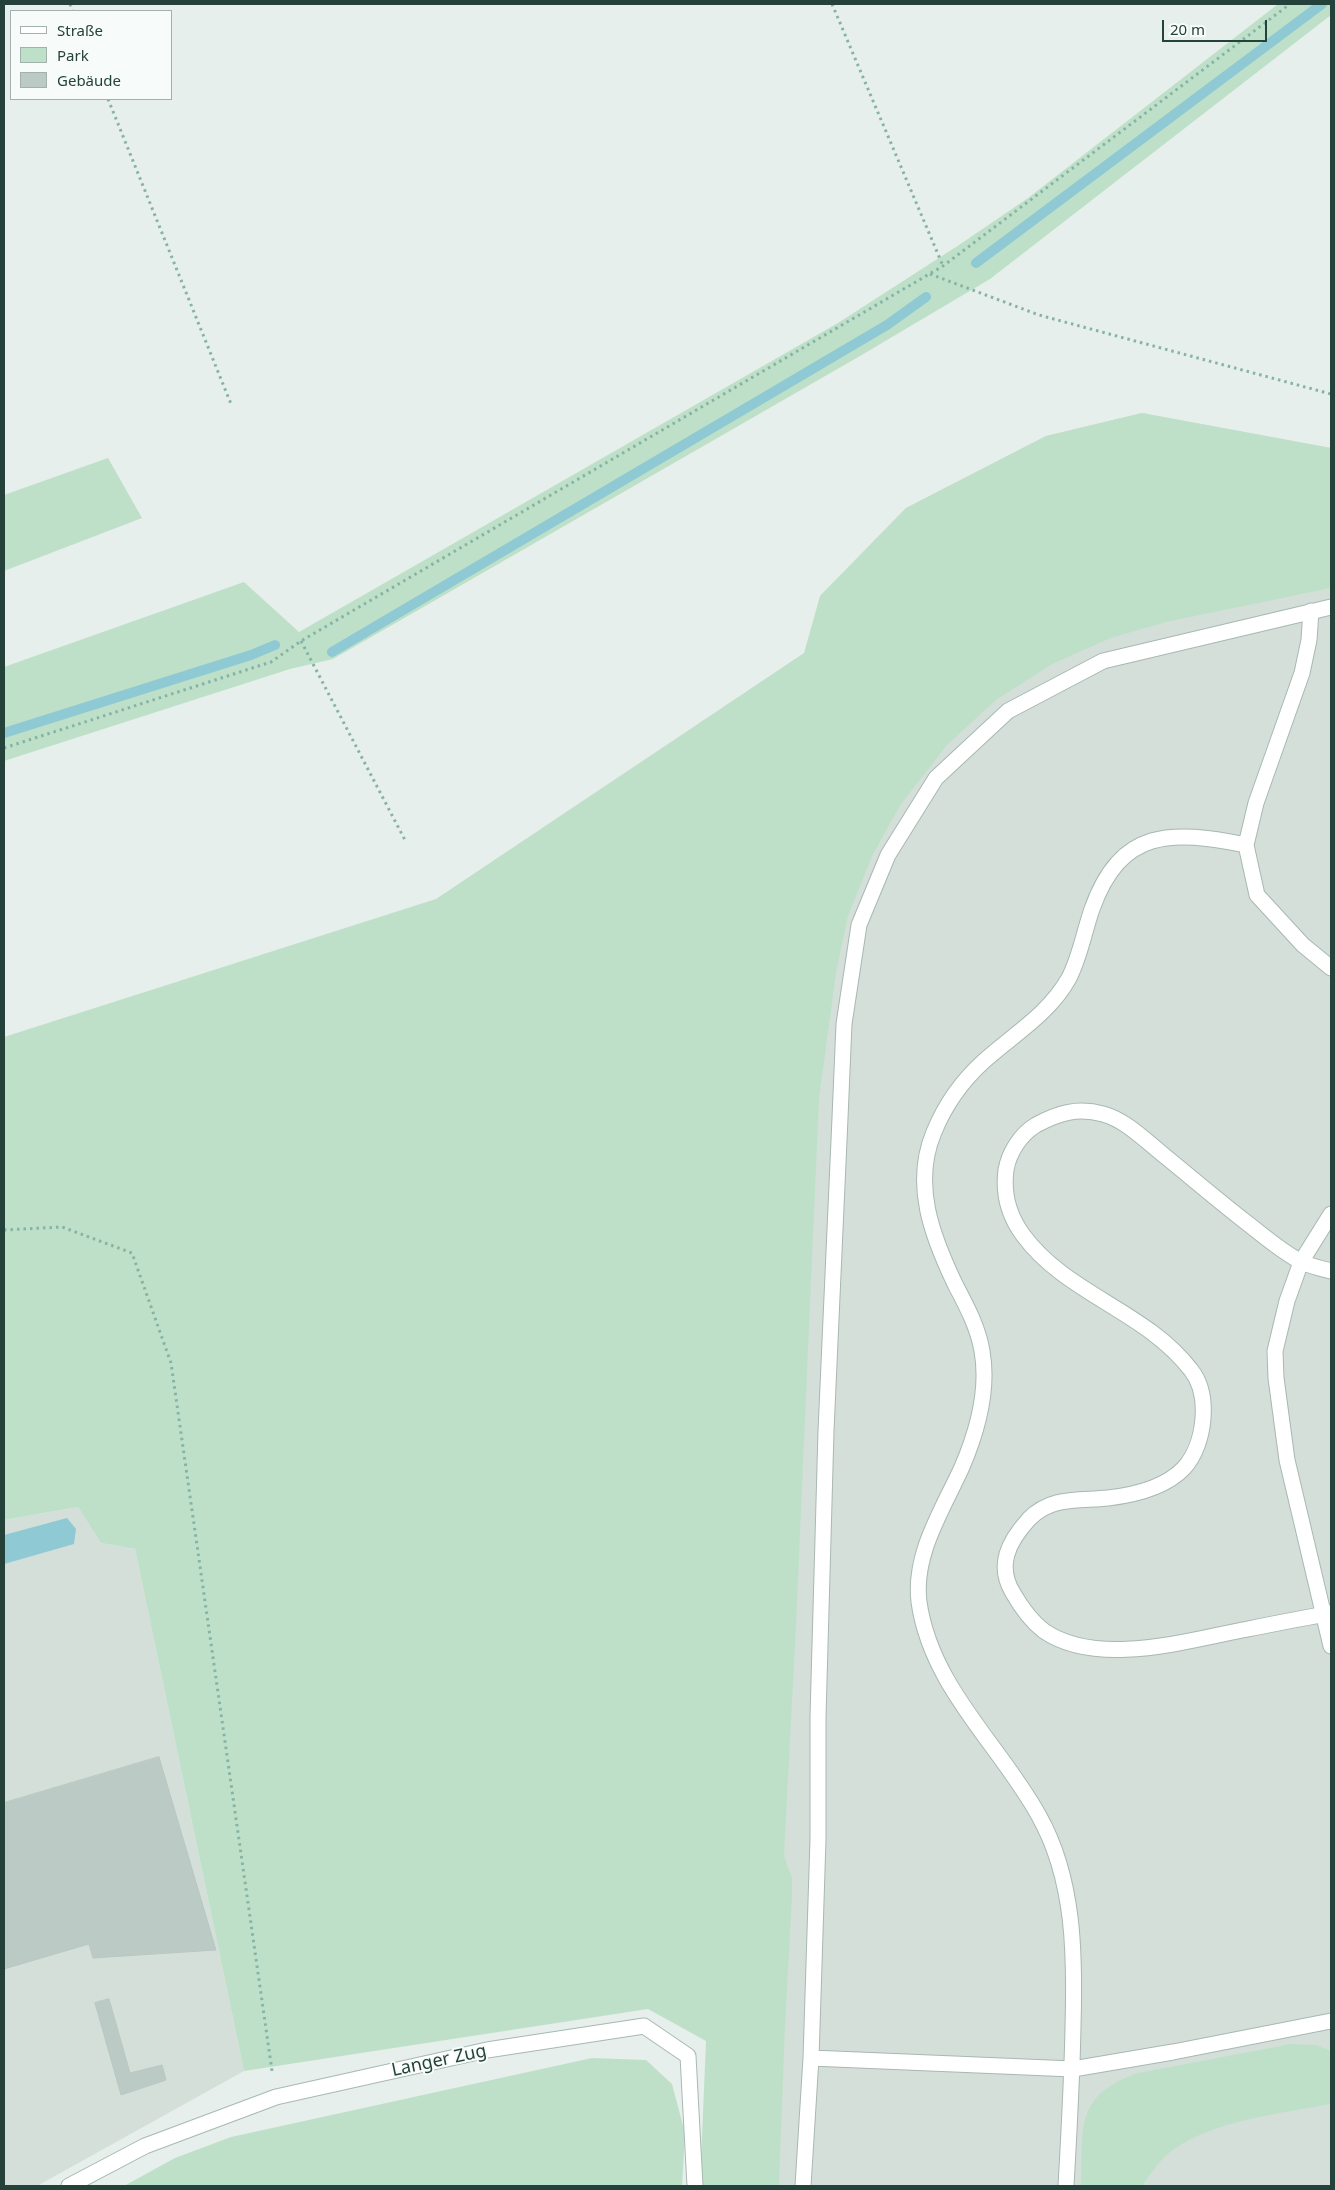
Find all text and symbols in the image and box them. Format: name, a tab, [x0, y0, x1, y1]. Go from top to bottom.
legend	[10, 10, 172, 100]
scale bar	[1165, 10, 1270, 42]
text: 20 m	[1170, 19, 1205, 39]
text: Straße	[57, 20, 103, 40]
text: Park	[57, 45, 89, 65]
text: Gebäude	[57, 70, 121, 90]
street label: Langer Zug	[390, 2040, 488, 2082]

